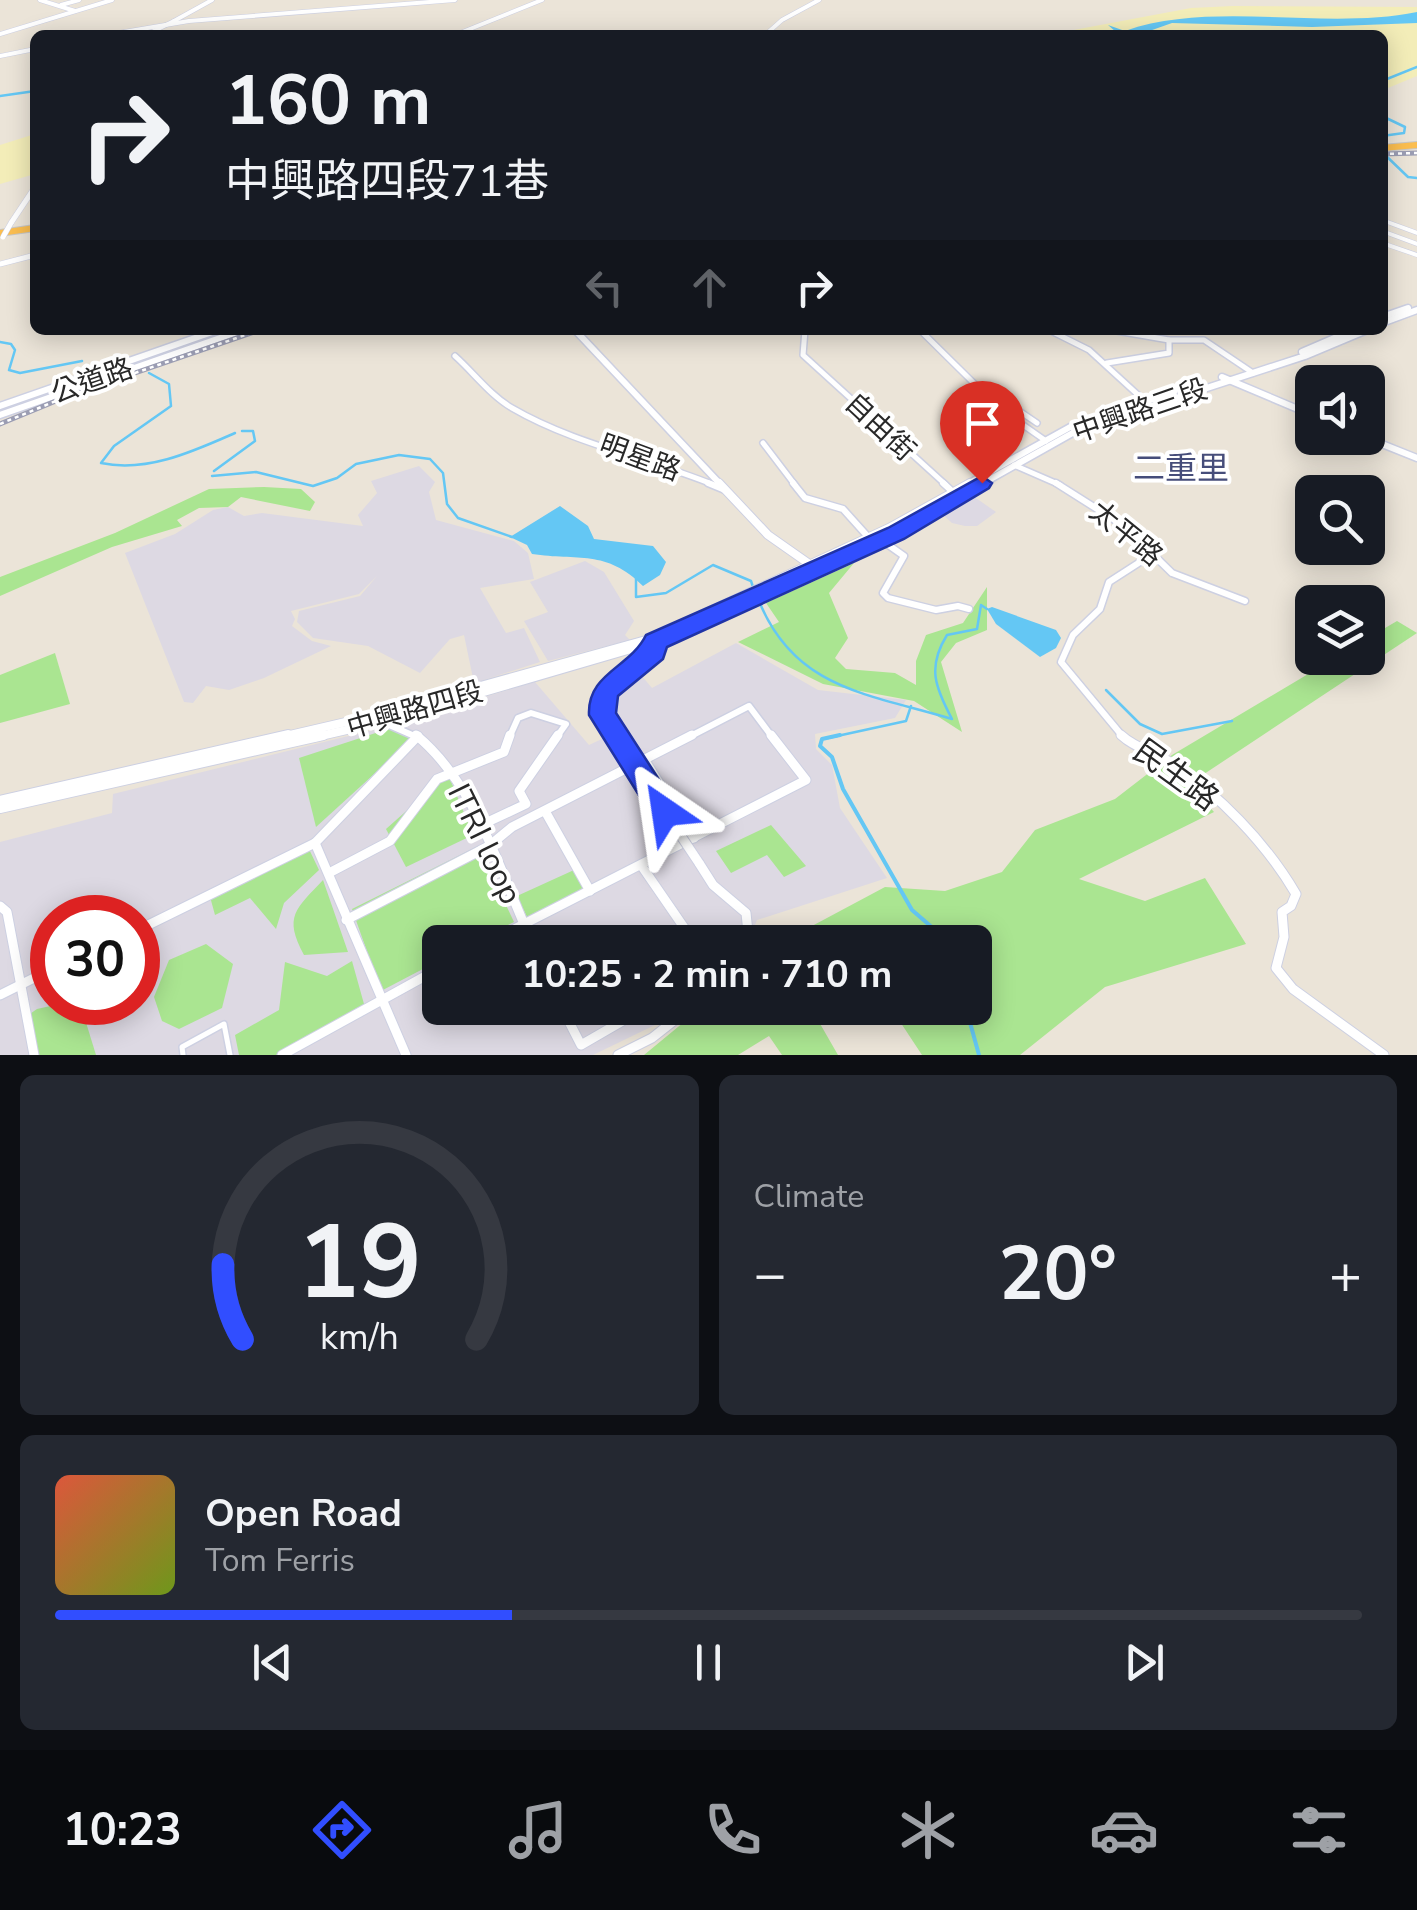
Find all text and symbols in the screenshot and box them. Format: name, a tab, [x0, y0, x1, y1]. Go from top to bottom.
text: 160 m	[225, 53, 431, 149]
icon: right	[60, 70, 190, 200]
text: 中興路四段71巷	[225, 151, 549, 212]
icon: left	[577, 260, 632, 315]
icon: ahead	[682, 260, 737, 315]
icon: right	[787, 260, 842, 315]
street label: 公道路	[46, 349, 138, 413]
map controls	[1295, 365, 1385, 675]
button: sound	[1295, 365, 1385, 455]
street label: 中興路三段	[1068, 370, 1212, 452]
pin	[940, 381, 1025, 484]
street label: 自由街	[836, 384, 924, 470]
icon: arrive	[955, 396, 1010, 451]
street label: 明星路	[594, 426, 686, 490]
district label: 二重里	[1133, 447, 1229, 490]
button: search	[1295, 475, 1385, 565]
street label: 太平路	[1081, 493, 1171, 575]
button: layers	[1295, 585, 1385, 675]
street label: 中興路四段	[342, 672, 488, 748]
street label: 民生路	[1125, 729, 1227, 821]
position arrow	[613, 760, 717, 864]
street label: ITRI loop	[437, 777, 533, 911]
speed limit sign: 30	[30, 895, 160, 1025]
text: 10:25 · 2 min · 710 m	[522, 949, 892, 1000]
text: Climate	[754, 1175, 864, 1218]
text: 19	[297, 1192, 422, 1334]
text: 20°	[999, 1223, 1117, 1325]
text: −	[754, 1237, 787, 1312]
text: +	[1329, 1237, 1362, 1312]
text: km/h	[320, 1313, 399, 1362]
text: Open Road	[205, 1488, 402, 1539]
text: Tom Ferris	[205, 1539, 355, 1582]
icon: previous	[245, 1635, 300, 1690]
icon: pause	[681, 1635, 736, 1690]
icon: next	[1117, 1635, 1172, 1690]
icon: directions	[307, 1795, 377, 1865]
icon: music	[503, 1795, 573, 1865]
icon: phone	[698, 1795, 768, 1865]
icon: climate	[893, 1795, 963, 1865]
icon: car	[1089, 1795, 1159, 1865]
icon: filters	[1284, 1795, 1354, 1865]
text: 10:23	[63, 1800, 182, 1861]

